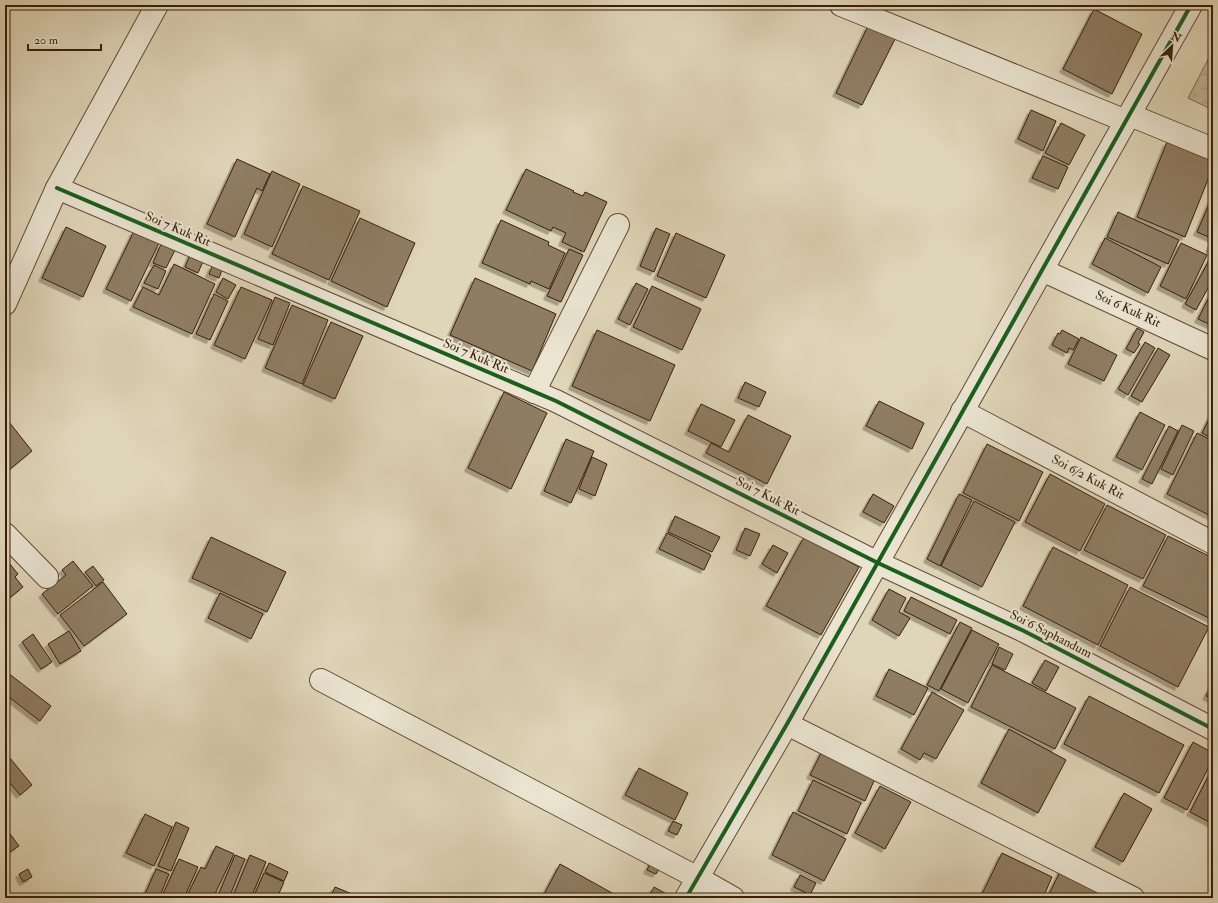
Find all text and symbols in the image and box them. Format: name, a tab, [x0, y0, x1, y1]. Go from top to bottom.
scale bar	[28, 26, 101, 52]
north arrow	[1152, 26, 1192, 66]
text: N	[1168, 29, 1184, 46]
text: 20 m	[34, 33, 59, 48]
street label: Soi 7 Kuk Rit	[143, 208, 213, 250]
street label: Soi 6 Kuk Rit	[1093, 287, 1163, 331]
street label: Soi 7 Kuk Rit	[441, 335, 511, 377]
street label: Soi 6/2 Kuk Rit	[1049, 451, 1127, 503]
street label: Soi 7 Kuk Rit	[733, 473, 803, 519]
street label: Soi 6 Saphandum	[1007, 606, 1095, 662]

